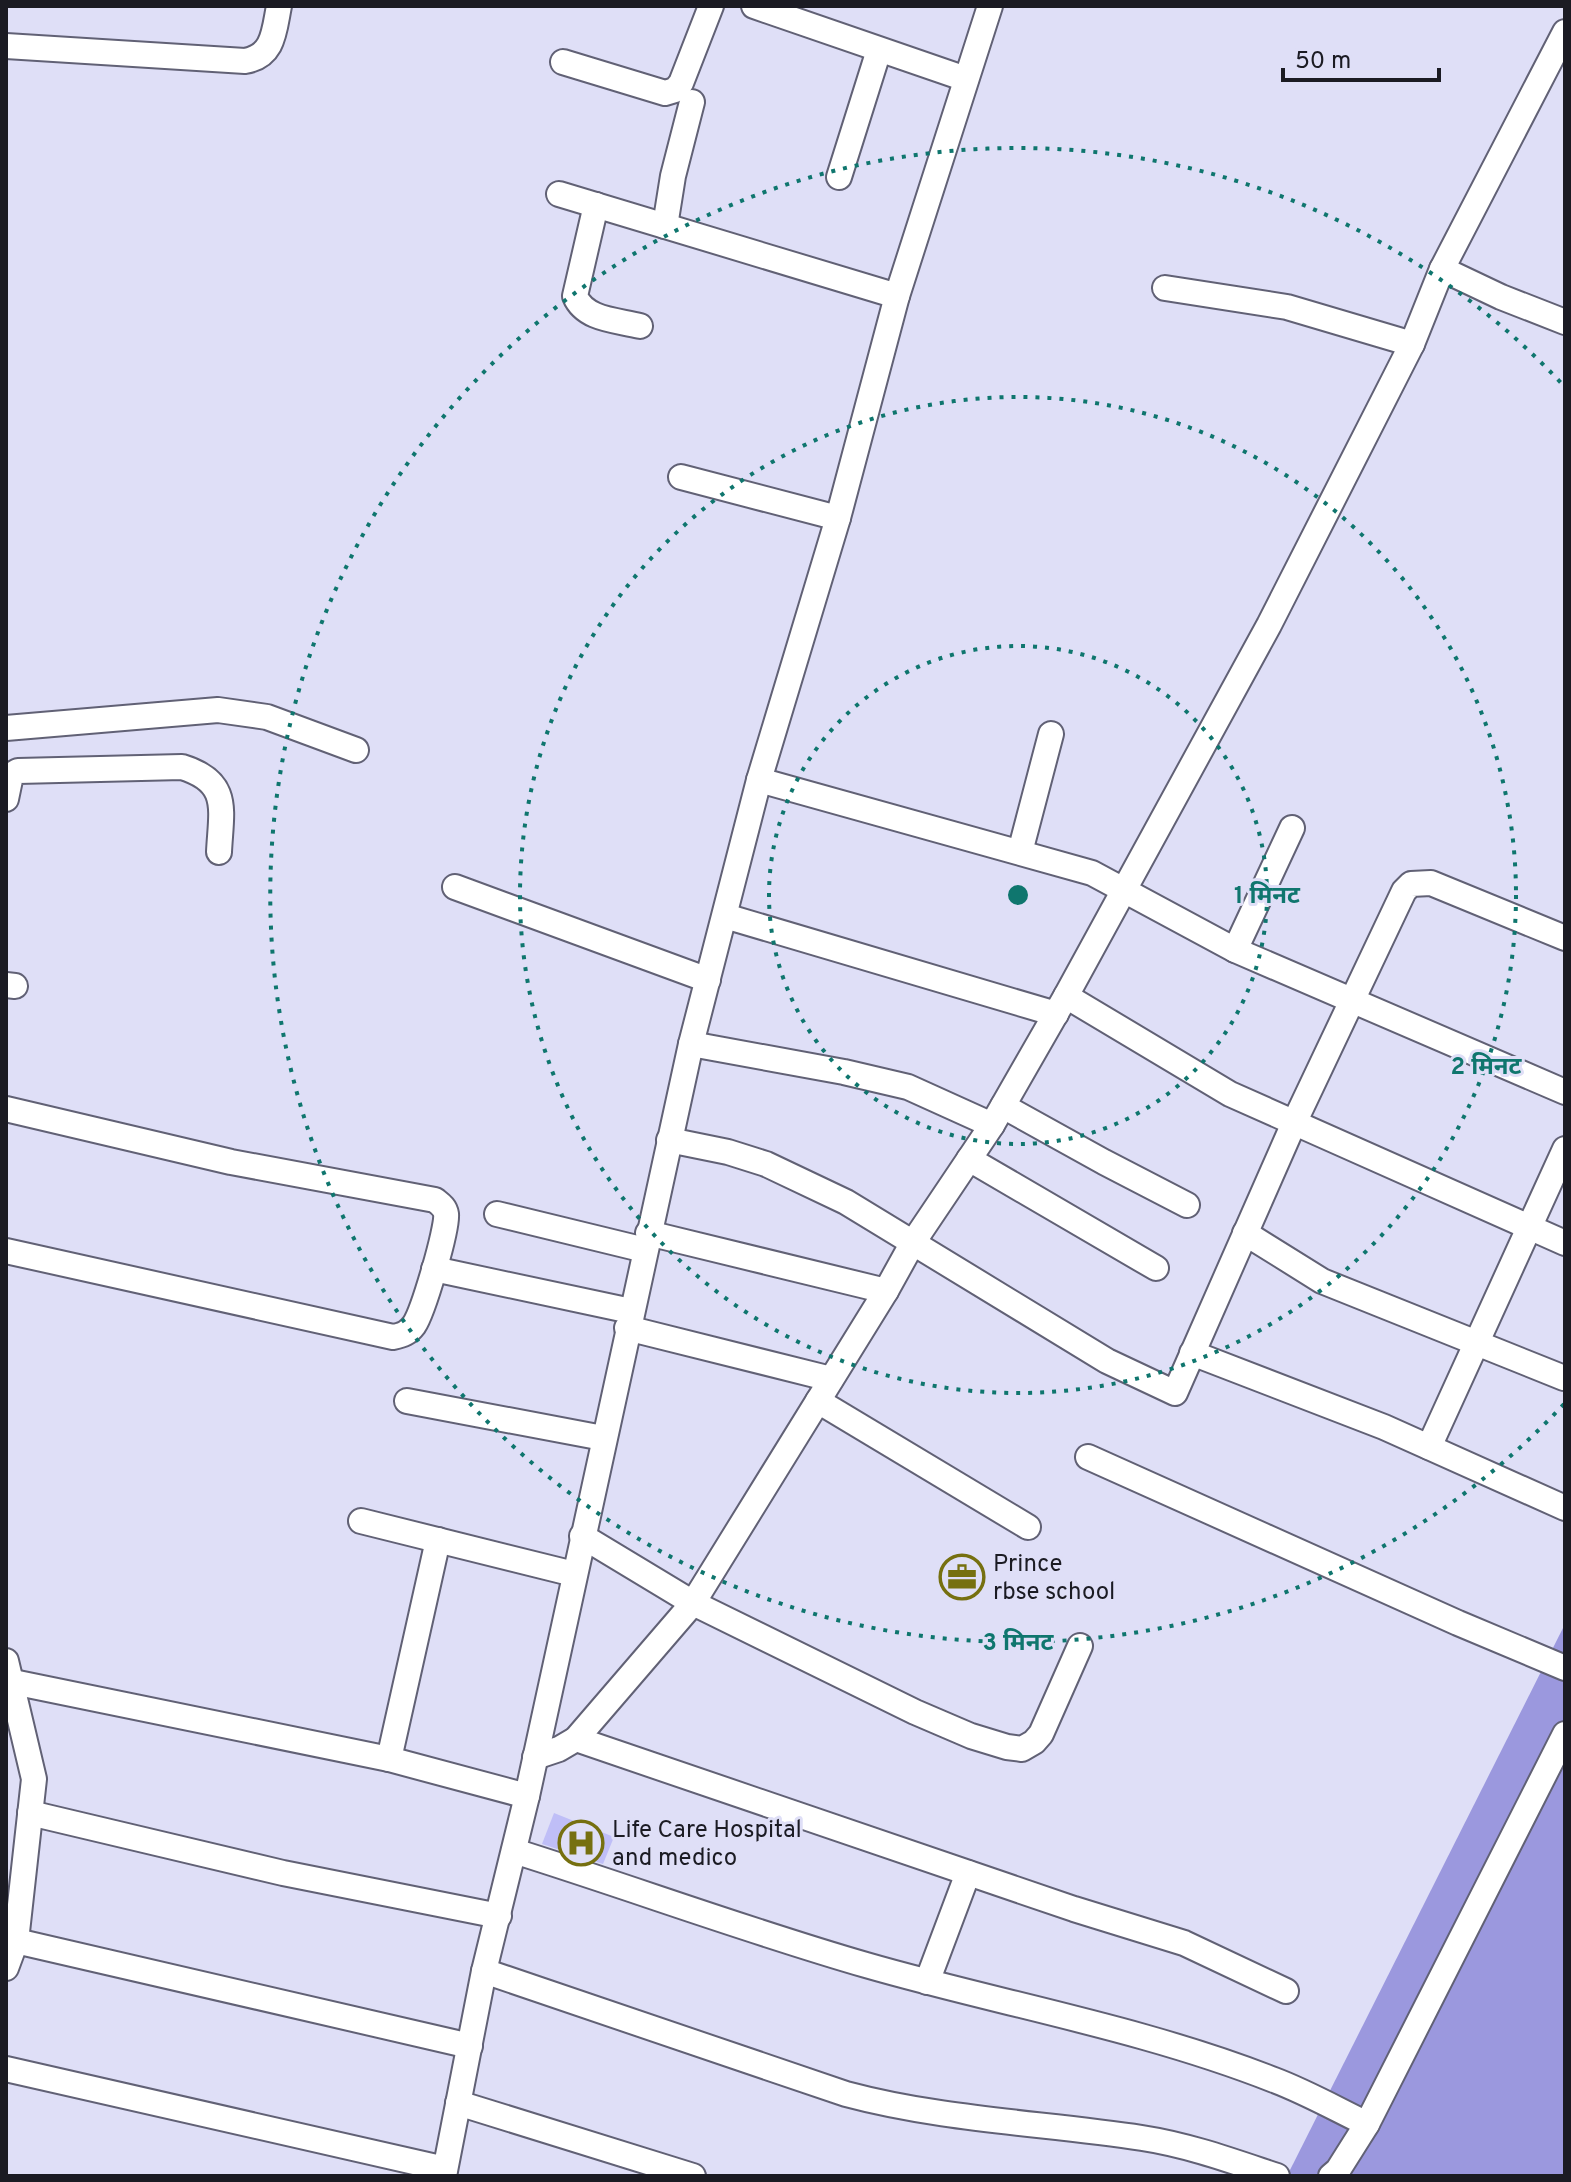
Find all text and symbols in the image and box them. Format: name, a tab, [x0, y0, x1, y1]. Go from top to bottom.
scale bar	[1283, 32, 1439, 82]
text: 50 m	[1295, 47, 1351, 77]
centre of rings	[1004, 881, 1032, 909]
text: 1 मिनट	[1234, 881, 1301, 912]
text: 2 मिनट	[1450, 1052, 1523, 1083]
place label: Prince rbse school	[993, 1550, 1115, 1608]
office icon: Prince rbse school	[938, 1553, 986, 1601]
text: 3 मिनट	[983, 1628, 1054, 1659]
place label: Life Care Hospital and medico	[612, 1816, 802, 1874]
hospital icon: Life Care Hospital and medico	[557, 1819, 605, 1867]

